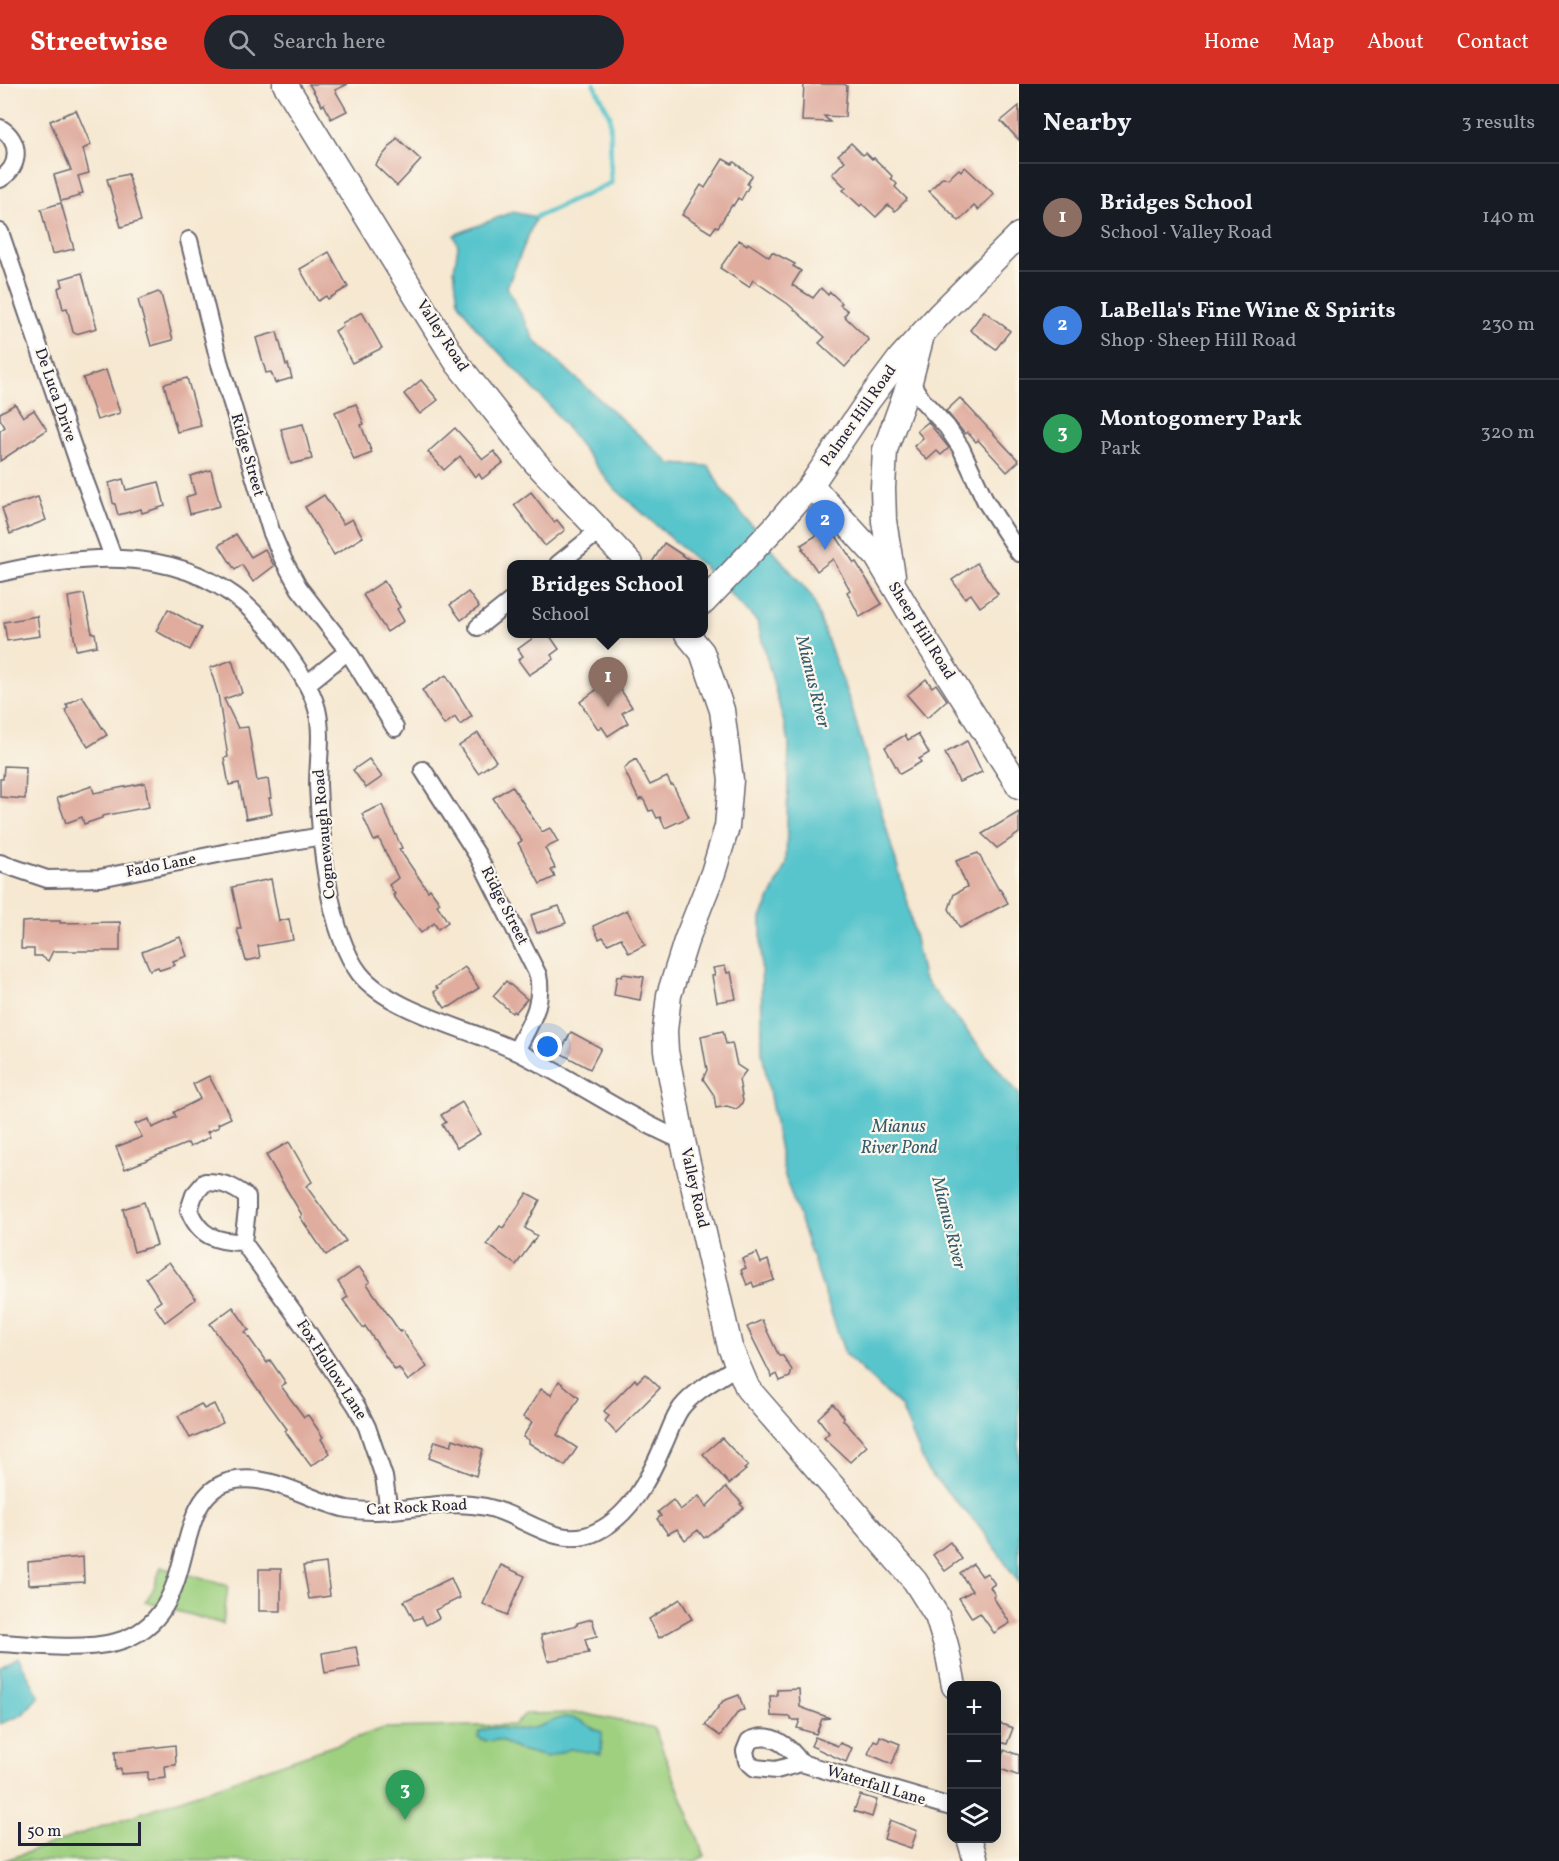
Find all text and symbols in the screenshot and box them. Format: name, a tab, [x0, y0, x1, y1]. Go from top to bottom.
search box	[204, 15, 624, 69]
text: Streetwise	[30, 23, 168, 62]
icon: search	[225, 26, 258, 59]
text: Search here	[273, 27, 385, 58]
text: Home	[1204, 28, 1259, 57]
text: Map	[1292, 28, 1334, 57]
text: About	[1367, 28, 1424, 57]
text: Contact	[1457, 28, 1529, 57]
text: Nearby	[1043, 105, 1132, 141]
text: 3 results	[1461, 109, 1535, 137]
text: Bridges School	[1100, 188, 1253, 219]
text: 1	[1058, 203, 1067, 231]
text: 140 m	[1482, 203, 1535, 231]
text: School · Valley Road	[1100, 219, 1272, 247]
street label: Valley Road	[410, 296, 474, 376]
text: LaBella's Fine Wine & Spirits	[1100, 296, 1396, 327]
text: 2	[1057, 311, 1068, 339]
text: 230 m	[1481, 311, 1535, 339]
text: Shop · Sheep Hill Road	[1100, 327, 1297, 355]
street label: De Luca Drive	[29, 345, 81, 445]
street label: Palmer Hill Road	[816, 361, 902, 471]
text: Montogomery Park	[1100, 404, 1302, 435]
street label: Ridge Street	[225, 411, 269, 500]
text: 3	[1057, 419, 1068, 447]
text: 320 m	[1480, 419, 1535, 447]
text: Park	[1100, 435, 1141, 463]
pin: 2	[806, 500, 844, 550]
popup	[507, 560, 708, 638]
text: Bridges School	[531, 570, 684, 601]
street label: Sheep Hill Road	[882, 578, 960, 684]
text: School	[531, 601, 590, 629]
water label: Mianus River	[788, 632, 836, 731]
pin: 1	[588, 658, 628, 707]
street label: Cognewaugh Road	[308, 768, 342, 900]
street label: Fado Lane	[124, 848, 198, 884]
street label: Ridge Street	[475, 863, 533, 950]
your location	[533, 1032, 562, 1061]
water label: Mianus River Pond	[861, 1115, 938, 1161]
street label: Valley Road	[674, 1146, 714, 1230]
water label: Mianus River	[924, 1173, 972, 1272]
street label: Fox Hollow Lane	[290, 1316, 372, 1424]
street label: Cat Rock Road	[366, 1494, 468, 1522]
map controls	[947, 1681, 1001, 1843]
button: +	[947, 1681, 1001, 1735]
button: −	[947, 1735, 1001, 1789]
street label: Waterfall Lane	[824, 1760, 928, 1812]
pin: 3	[386, 1770, 424, 1820]
button: layers	[947, 1789, 1001, 1843]
scale bar	[18, 1819, 141, 1846]
text: 50 m	[27, 1821, 61, 1843]

